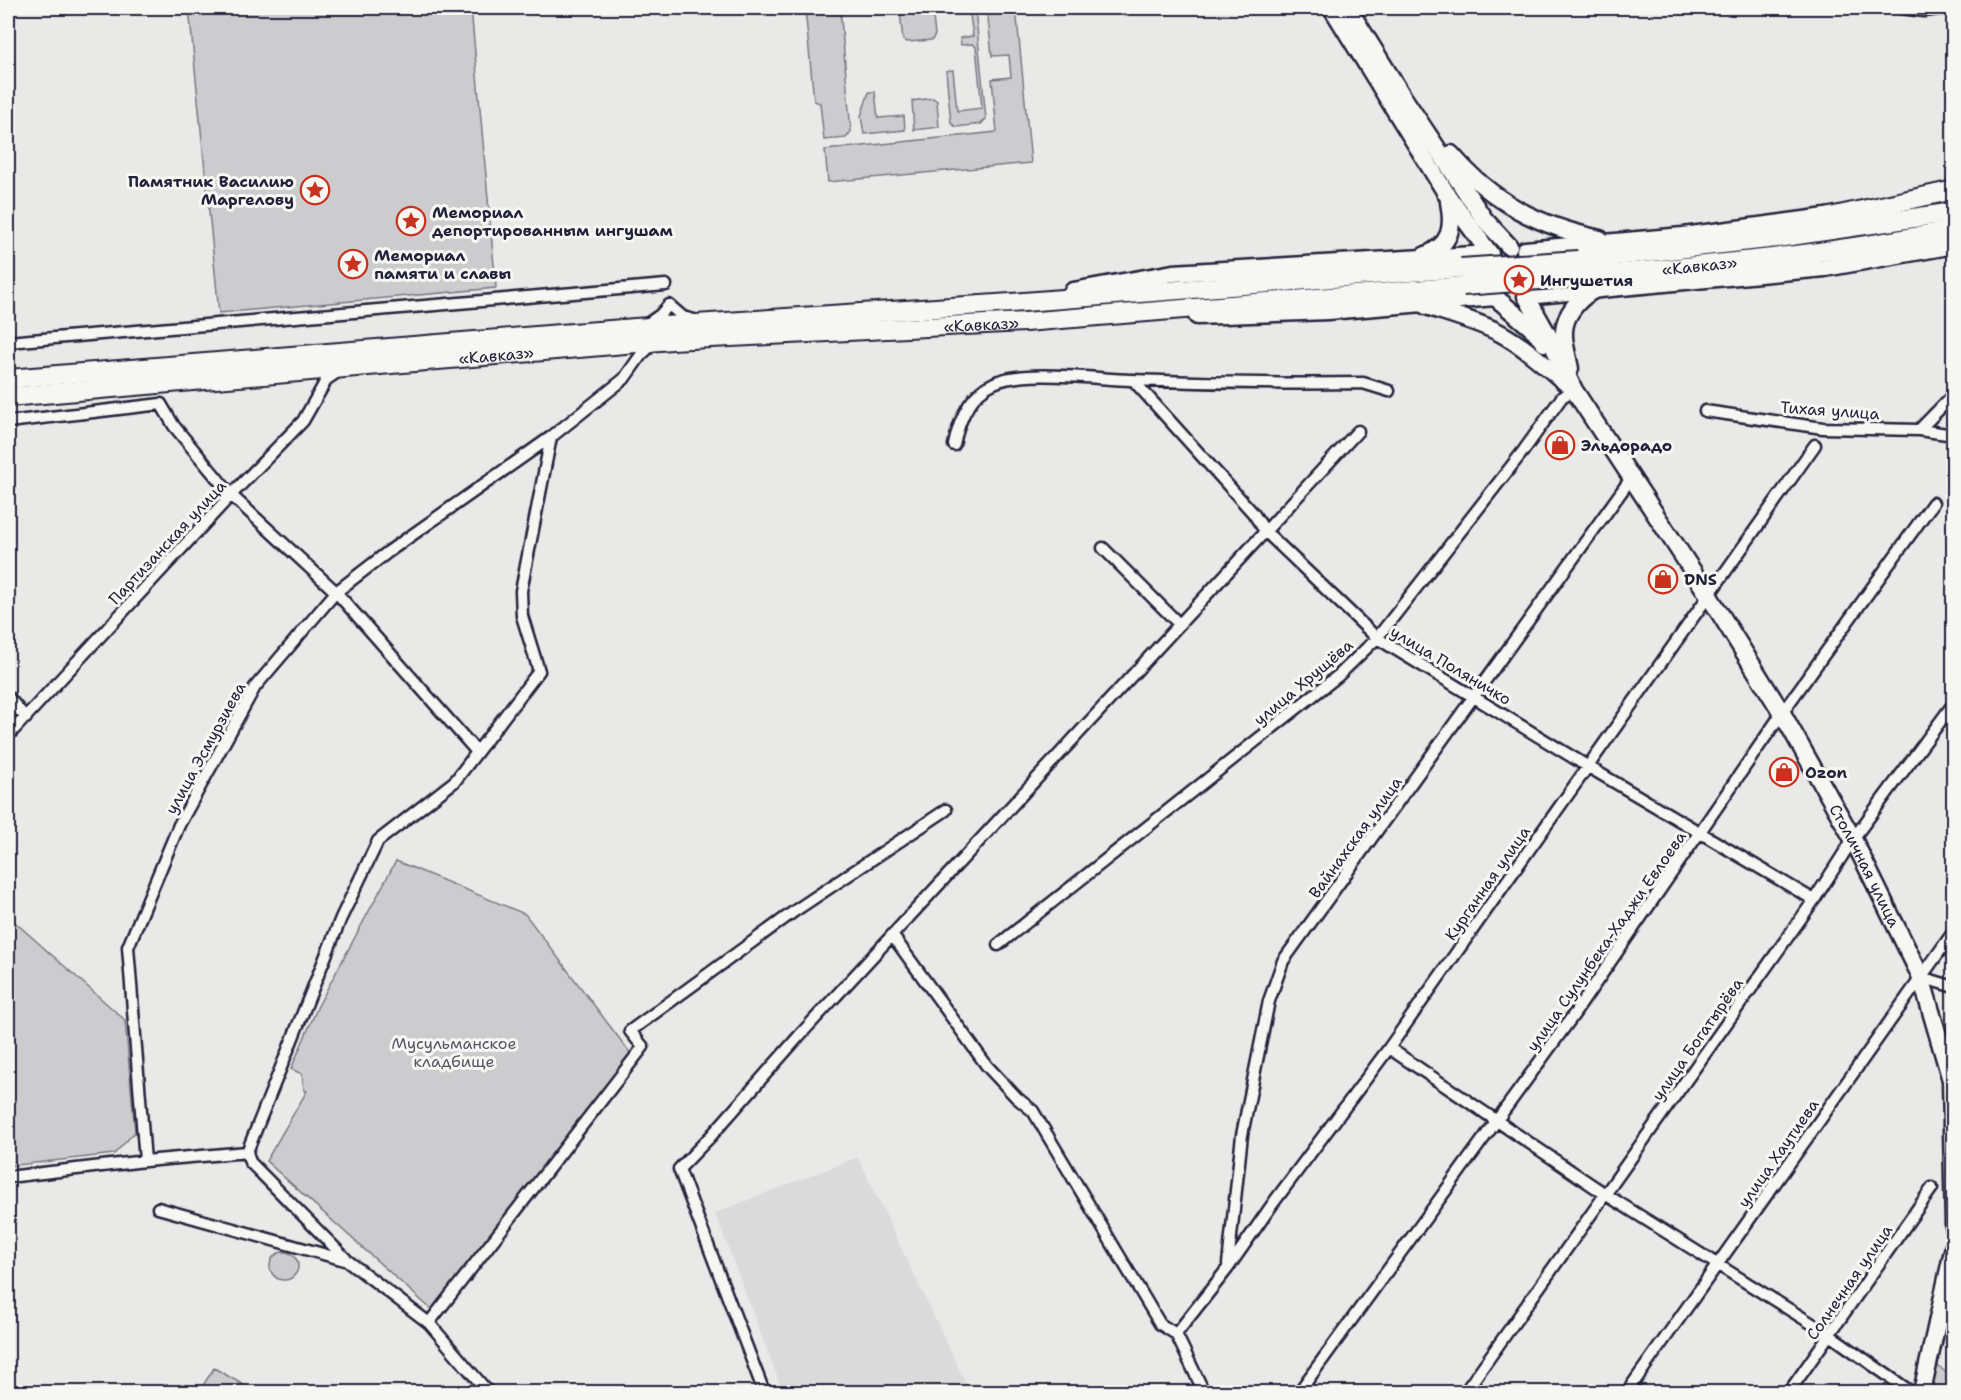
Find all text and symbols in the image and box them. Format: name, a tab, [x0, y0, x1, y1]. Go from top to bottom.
place label: Памятник Василию Маргелову	[128, 171, 294, 210]
place icon: Памятник Василию Маргелову	[299, 174, 331, 206]
place label: Мемориал депортированным ингушам	[432, 202, 674, 241]
place icon: Мемориал депортированным ингушам	[395, 205, 427, 237]
place label: Мемориал памяти и славы	[374, 245, 512, 284]
place icon: Мемориал памяти и славы	[337, 248, 369, 280]
street label: «Кавказ»	[1661, 252, 1738, 280]
place icon: Ингушетия	[1503, 264, 1535, 296]
place label: Ингушетия	[1540, 270, 1633, 291]
street label: «Кавказ»	[943, 312, 1019, 337]
street label: «Кавказ»	[458, 342, 535, 369]
street label: Тихая улица	[1780, 397, 1880, 424]
shop icon: Эльдорадо	[1544, 429, 1576, 461]
place label: Эльдорадо	[1581, 435, 1672, 456]
street label: Партизанская улица	[104, 476, 231, 609]
shop icon: DNS	[1647, 563, 1679, 595]
place label: DNS	[1684, 569, 1717, 590]
street label: улица Поляничко	[1387, 621, 1515, 710]
street label: улица Хрущёва	[1249, 635, 1357, 730]
street label: улица Эсмурзиева	[160, 678, 250, 818]
shop icon: Ozon	[1768, 756, 1800, 788]
place label: Ozon	[1805, 762, 1848, 783]
street label: Вайнахская улица	[1304, 772, 1407, 902]
street label: Столичная улица	[1824, 801, 1905, 931]
street label: Курганная улица	[1440, 822, 1535, 945]
street label: улица Сулунбека-Хаджи Евлоева	[1522, 827, 1691, 1056]
street label: улица Богатырёва	[1647, 974, 1748, 1105]
park label: Мусульманское кладбище	[392, 1033, 516, 1072]
street label: улица Хаутиева	[1733, 1095, 1824, 1212]
street label: Солнечная улица	[1802, 1220, 1897, 1344]

